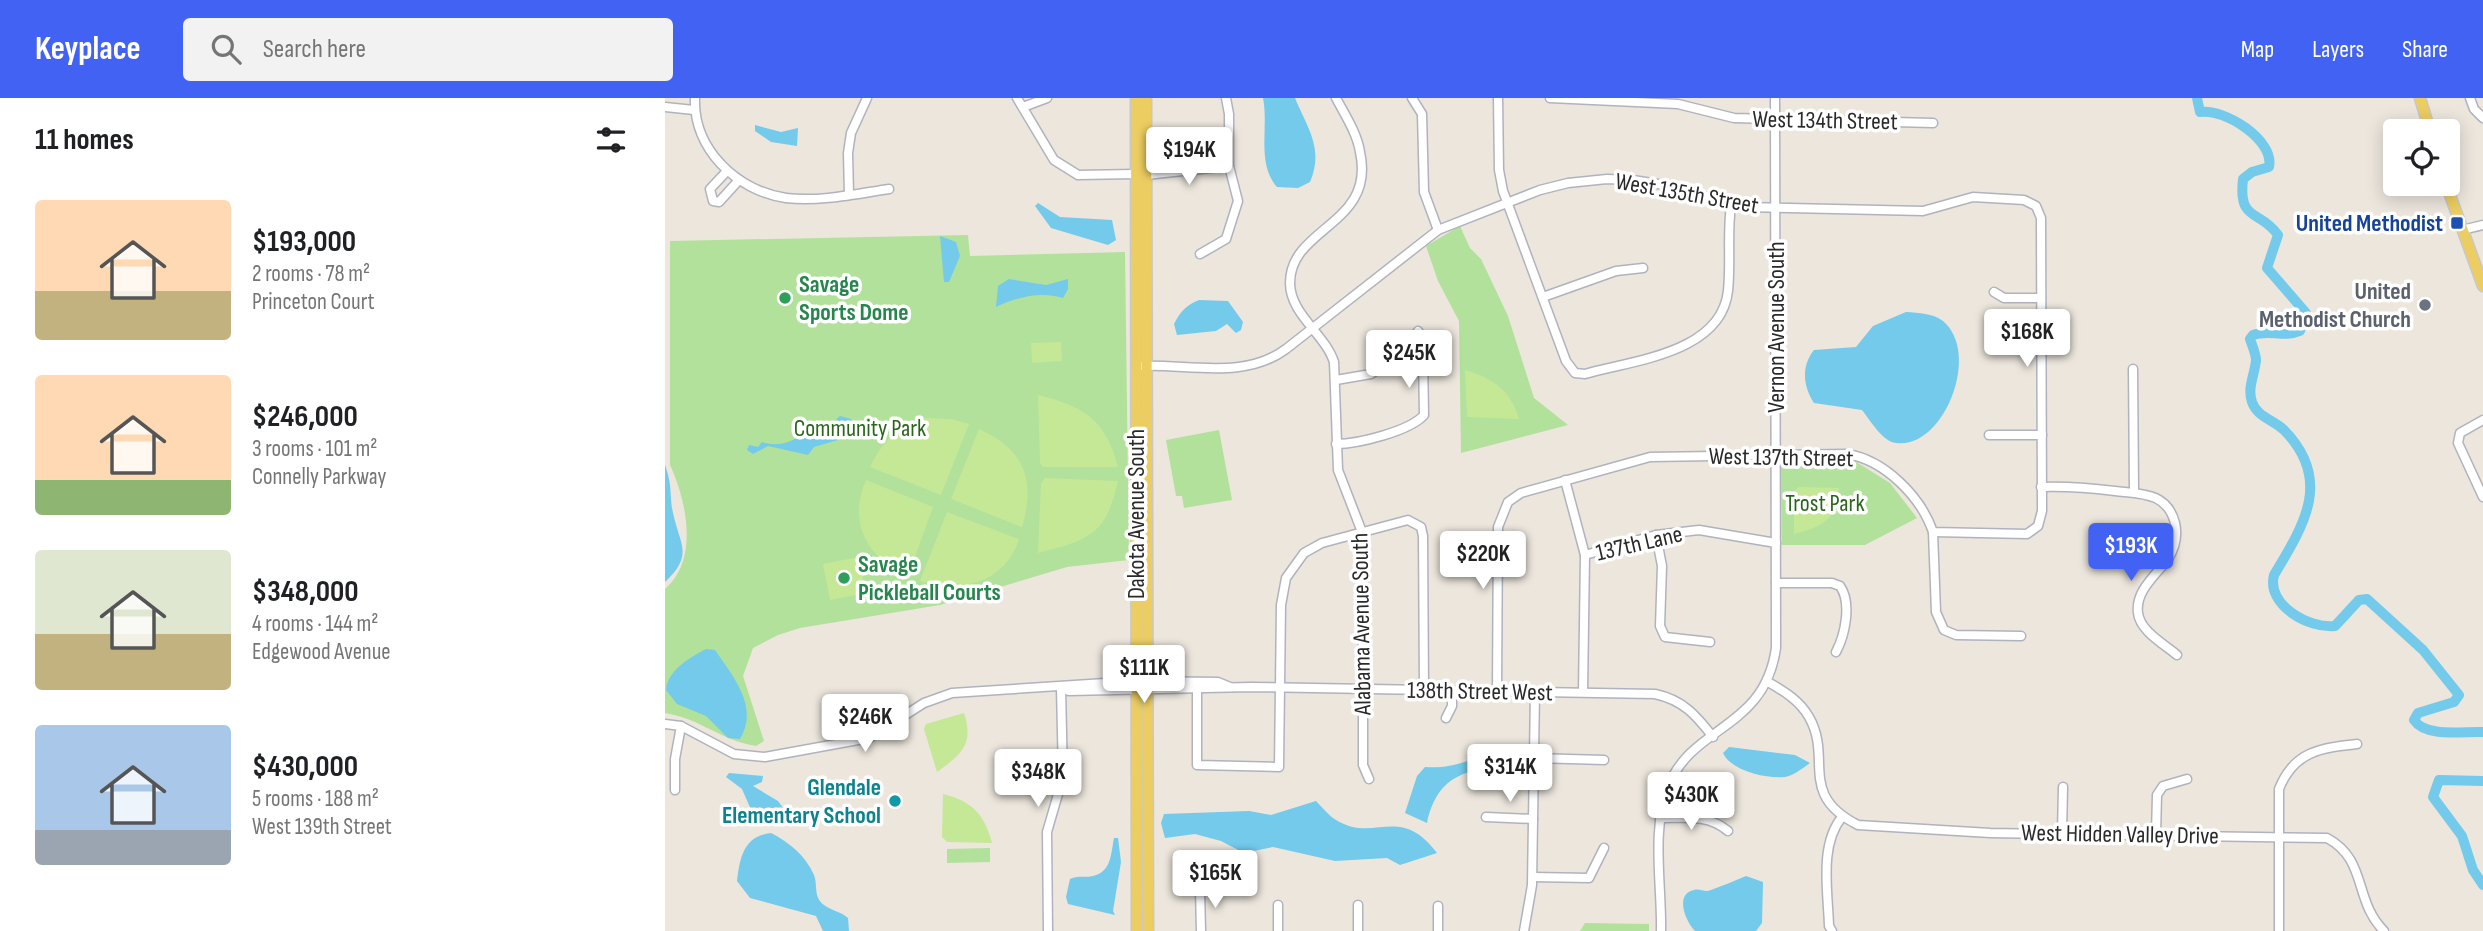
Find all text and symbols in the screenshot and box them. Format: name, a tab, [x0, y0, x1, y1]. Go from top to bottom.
search box	[183, 18, 673, 81]
text: Keyplace	[35, 29, 141, 69]
icon: search	[207, 30, 245, 68]
text: Search here	[263, 34, 366, 65]
text: Map	[2241, 35, 2274, 64]
text: Layers	[2312, 35, 2364, 64]
text: Share	[2402, 35, 2448, 64]
street label: West 134th Street	[1752, 105, 1898, 136]
map controls	[2383, 119, 2460, 196]
button: locate	[2383, 119, 2460, 196]
icon: filters	[592, 121, 630, 159]
text: 11 homes	[35, 122, 134, 158]
pin: $194K	[1140, 127, 1238, 187]
text: $194K	[1162, 136, 1216, 164]
street label: West 135th Street	[1613, 167, 1761, 220]
place label: United Methodist	[2296, 209, 2443, 238]
marker: United Methodist	[2449, 215, 2465, 231]
text: $193,000	[252, 224, 356, 260]
icon: home	[91, 228, 175, 312]
street label: Vernon Avenue South	[1762, 241, 1791, 413]
text: 2 rooms · 78 m²	[252, 260, 370, 288]
place label: Savage Sports Dome	[799, 270, 908, 327]
place label: United Methodist Church	[2259, 277, 2411, 334]
text: Princeton Court	[252, 288, 375, 316]
marker: Savage Sports Dome	[777, 290, 793, 306]
marker: United Methodist Church	[2417, 297, 2433, 313]
pin: $168K	[1978, 310, 2076, 369]
text: $168K	[2000, 318, 2054, 346]
pin: $245K	[1360, 330, 1458, 390]
text: $245K	[1382, 339, 1436, 367]
text: $246,000	[252, 399, 358, 435]
icon: home	[91, 403, 175, 487]
park label: Community Park	[794, 414, 926, 443]
street label: Dakota Avenue South	[1122, 429, 1151, 599]
text: 3 rooms · 101 m²	[252, 435, 377, 463]
street label: West 137th Street	[1708, 442, 1854, 473]
text: Connelly Parkway	[252, 463, 386, 491]
park label: Trost Park	[1785, 489, 1865, 518]
street label: 137th Lane	[1593, 519, 1685, 567]
pin: $193K	[2082, 524, 2180, 583]
pin: $220K	[1434, 532, 1532, 591]
text: $193K	[2104, 532, 2158, 560]
street label: Alabama Avenue South	[1345, 533, 1378, 716]
text: $220K	[1456, 540, 1510, 568]
place label: Savage Pickleball Courts	[858, 550, 1001, 607]
marker: Savage Pickleball Courts	[836, 570, 852, 586]
text: $348,000	[252, 574, 359, 610]
icon: home	[91, 578, 175, 662]
text: 4 rooms · 144 m²	[252, 610, 378, 638]
text: Edgewood Avenue	[252, 638, 391, 666]
pin: $111K	[1095, 646, 1193, 705]
text: $111K	[1119, 654, 1169, 682]
street label: 138th Street West	[1407, 676, 1553, 707]
pin: $246K	[816, 694, 914, 754]
text: $246K	[838, 703, 892, 731]
pin: $314K	[1461, 744, 1559, 804]
text: $430,000	[252, 749, 358, 785]
pin: $348K	[989, 750, 1087, 809]
icon: home	[91, 753, 175, 837]
text: $314K	[1483, 753, 1537, 781]
text: $348K	[1010, 758, 1066, 786]
pin: $430K	[1642, 772, 1740, 832]
place label: Glendale Elementary School	[722, 773, 881, 830]
text: $430K	[1663, 781, 1719, 809]
text: 5 rooms · 188 m²	[252, 785, 379, 813]
marker: Glendale Elementary School	[887, 793, 903, 809]
text: West 139th Street	[252, 813, 392, 841]
street label: West Hidden Valley Drive	[2021, 818, 2219, 851]
pin: $165K	[1166, 850, 1264, 910]
text: $165K	[1188, 859, 1242, 887]

